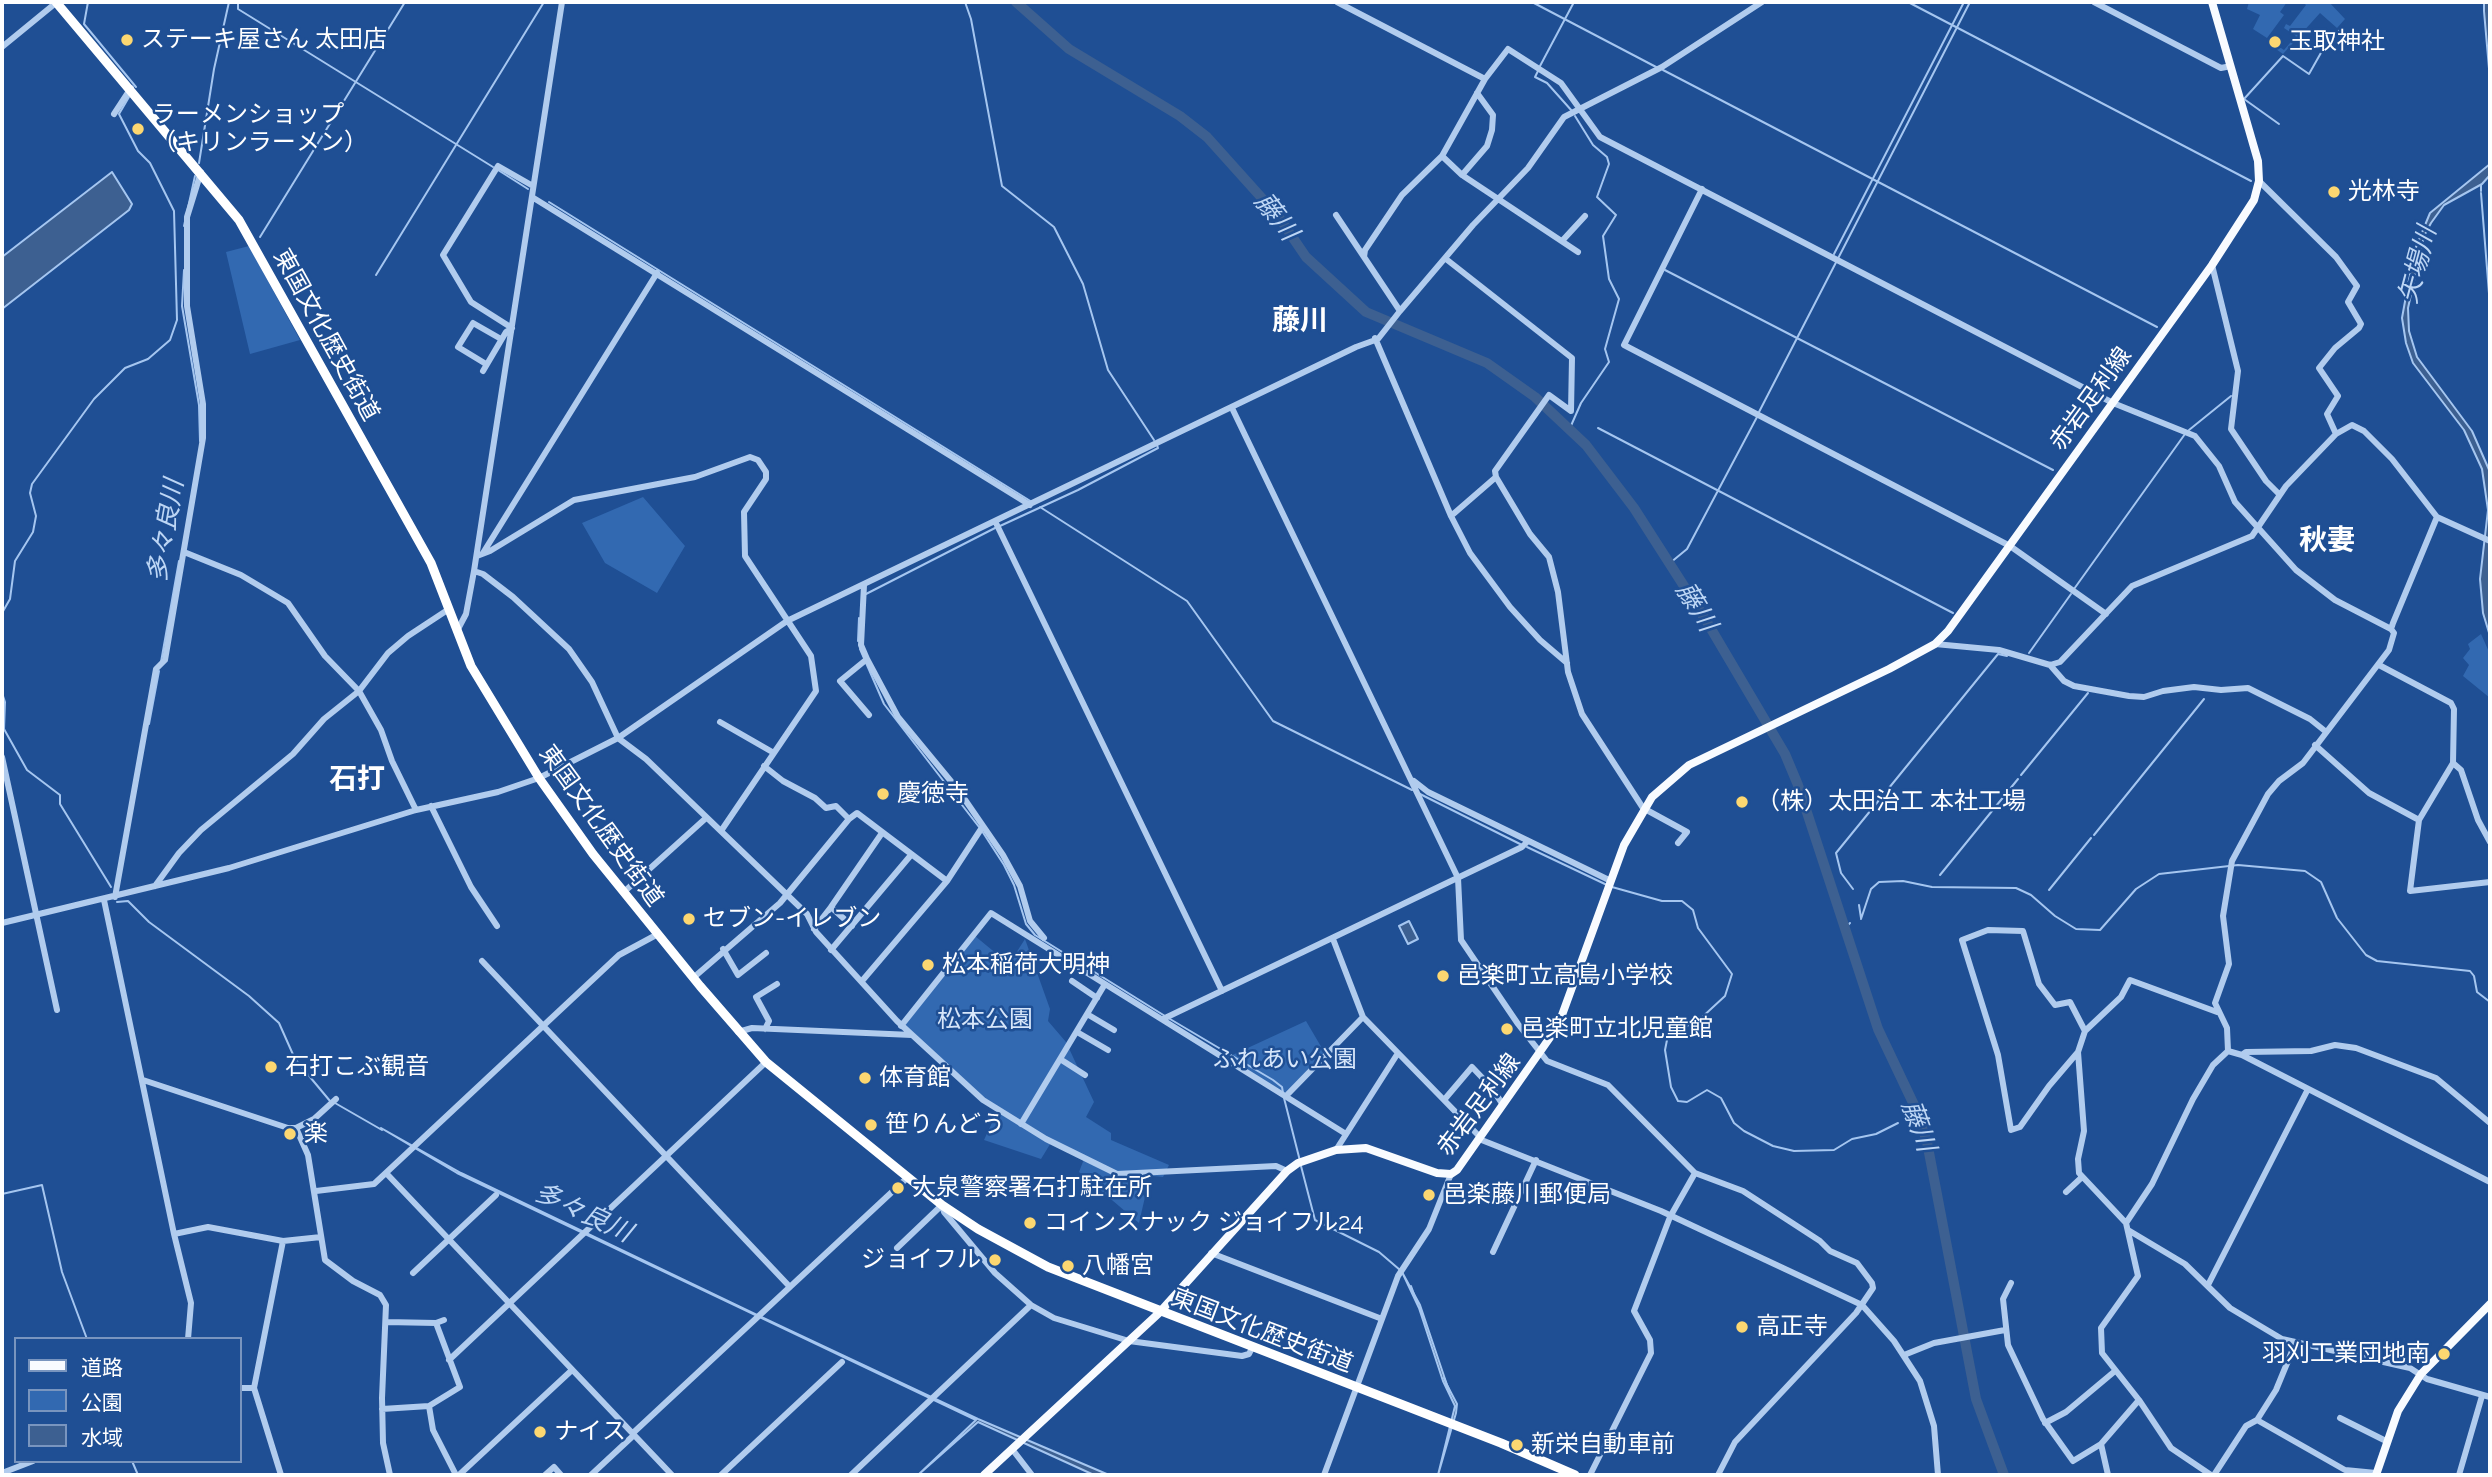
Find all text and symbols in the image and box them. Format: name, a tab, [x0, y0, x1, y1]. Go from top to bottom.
place label: ステーキ屋さん 太田店	[141, 26, 387, 54]
place label: 玉取神社	[2289, 28, 2385, 56]
marker: ステーキ屋さん 太田店	[119, 32, 135, 48]
marker: 玉取神社	[2267, 34, 2283, 50]
place label: ラーメンショップ （キリンラーメン）	[152, 101, 368, 157]
marker: ラーメンショップ （キリンラーメン）	[130, 121, 146, 137]
place label: 光林寺	[2348, 178, 2420, 206]
marker: 光林寺	[2326, 184, 2342, 200]
water label: 藤川	[1248, 187, 1304, 247]
water label: 矢場川	[2393, 223, 2443, 307]
street label: 東国文化歴史街道	[267, 244, 385, 426]
district label: 藤川	[1272, 304, 1328, 338]
street label: 赤岩足利線	[2044, 342, 2138, 456]
water label: 多々良川	[142, 477, 190, 585]
district label: 秋妻	[2299, 524, 2355, 558]
water label: 藤川	[1669, 577, 1723, 637]
street label: 東国文化歴史街道	[533, 740, 669, 912]
district label: 石打	[329, 763, 385, 797]
place label: 慶徳寺	[897, 780, 969, 808]
marker: 慶徳寺	[875, 786, 891, 802]
place label: （株）太田治工 本社工場	[1756, 788, 2026, 816]
marker: （株）太田治工 本社工場	[1734, 794, 1750, 810]
place label: セブン-イレブン	[703, 905, 881, 933]
marker: セブン-イレブン	[681, 911, 697, 927]
place label: 松本稲荷大明神	[942, 951, 1110, 979]
marker: 松本稲荷大明神	[920, 957, 936, 973]
place label: 邑楽町立高島小学校	[1457, 962, 1673, 990]
marker: 邑楽町立高島小学校	[1435, 968, 1451, 984]
park label: 松本公園	[937, 1006, 1033, 1034]
place label: 邑楽町立北児童館	[1521, 1015, 1713, 1043]
marker: 邑楽町立北児童館	[1499, 1021, 1515, 1037]
park label: ふれあい公園	[1213, 1046, 1357, 1074]
street label: 赤岩足利線	[1431, 1048, 1527, 1162]
place label: 石打こぶ観音	[285, 1053, 429, 1081]
marker: 石打こぶ観音	[263, 1059, 279, 1075]
place label: 体育館	[879, 1064, 951, 1092]
marker: 体育館	[857, 1070, 873, 1086]
water label: 藤川	[1894, 1096, 1942, 1156]
place label: 笹りんどう	[885, 1111, 1005, 1139]
marker: 笹りんどう	[863, 1117, 879, 1133]
place label: 楽	[304, 1120, 328, 1148]
marker: 楽	[282, 1126, 298, 1142]
place label: 大泉警察署石打駐在所	[912, 1174, 1152, 1202]
water label: 多々良川	[529, 1177, 637, 1249]
marker: 大泉警察署石打駐在所	[890, 1180, 906, 1196]
place label: 邑楽藤川郵便局	[1443, 1181, 1611, 1209]
marker: 邑楽藤川郵便局	[1421, 1187, 1437, 1203]
place label: コインスナック ジョイフル24	[1044, 1209, 1364, 1237]
marker: コインスナック ジョイフル24	[1022, 1215, 1038, 1231]
place label: ジョイフル	[861, 1246, 981, 1274]
marker: ジョイフル	[987, 1252, 1003, 1268]
place label: 八幡宮	[1082, 1252, 1154, 1280]
marker: 八幡宮	[1060, 1258, 1076, 1274]
street label: 東国文化歴史街道	[1167, 1283, 1357, 1379]
place label: 高正寺	[1756, 1313, 1828, 1341]
marker: 高正寺	[1734, 1319, 1750, 1335]
legend	[14, 1337, 242, 1463]
place label: 羽刈工業団地南	[2262, 1340, 2430, 1368]
marker: 羽刈工業団地南	[2436, 1346, 2452, 1362]
text: 道路	[81, 1355, 123, 1380]
text: 公園	[81, 1390, 123, 1415]
place label: ナイス	[554, 1418, 626, 1446]
marker: ナイス	[532, 1424, 548, 1440]
text: 水域	[81, 1425, 123, 1450]
place label: 新栄自動車前	[1531, 1431, 1675, 1459]
marker: 新栄自動車前	[1509, 1437, 1525, 1453]

